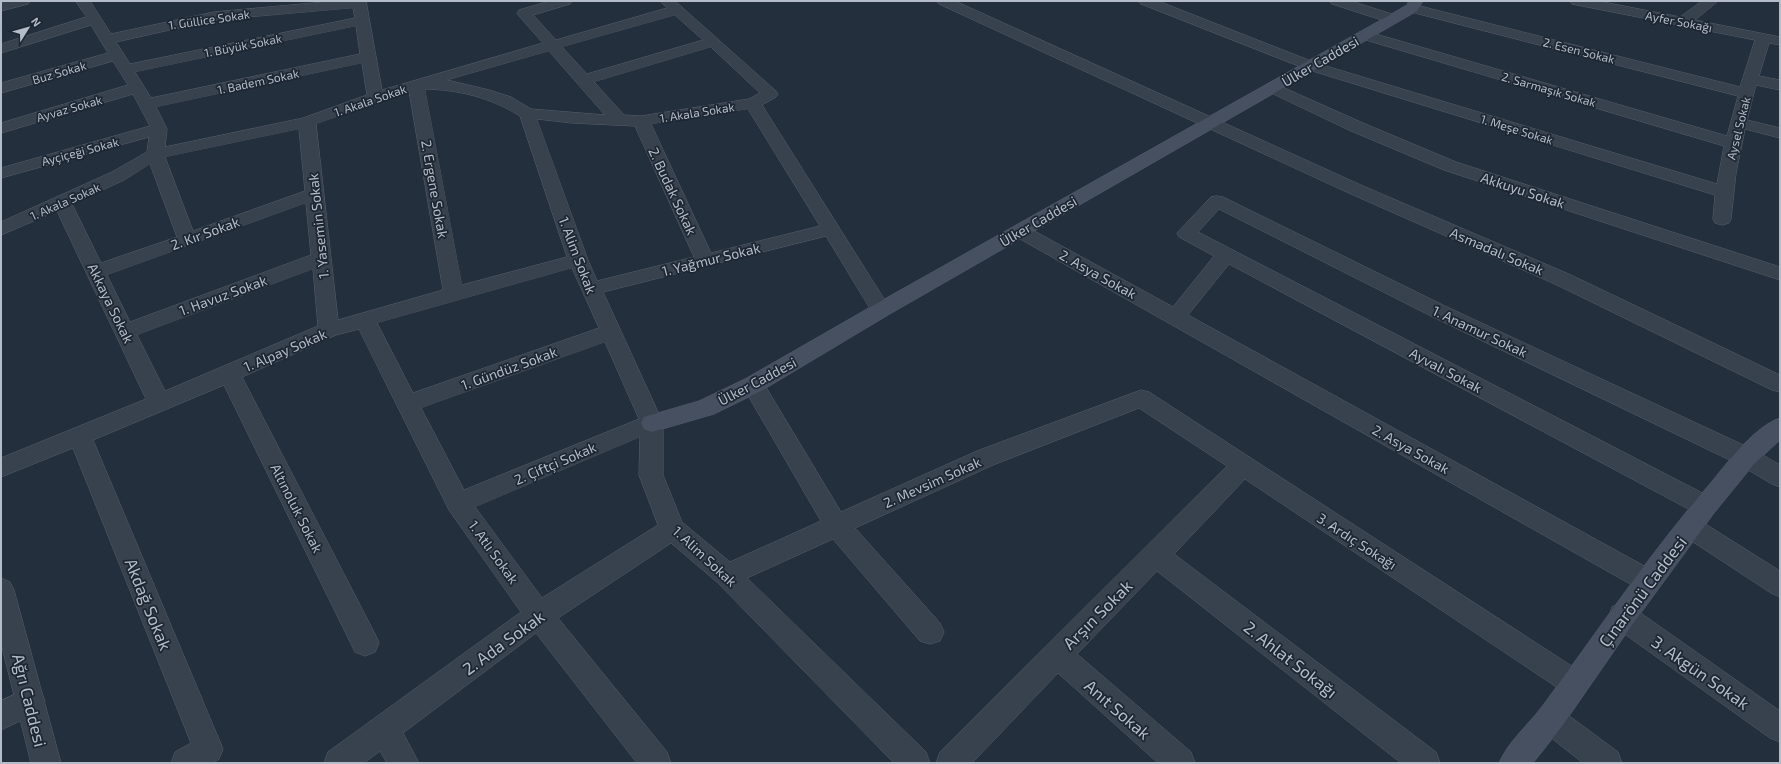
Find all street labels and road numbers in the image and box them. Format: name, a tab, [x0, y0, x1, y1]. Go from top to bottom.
street label: 1. Güllice Sokak	[167, 6, 251, 32]
street label: Ayfer Sokağı	[1644, 8, 1714, 34]
street label: 1. Büyük Sokak	[203, 31, 283, 59]
street label: Ülker Caddesi	[1278, 32, 1362, 90]
street label: 2. Esen Sokak	[1542, 34, 1616, 66]
street label: Buz Sokak	[30, 58, 88, 86]
street label: 1. Badem Sokak	[216, 66, 300, 96]
street label: 2. Sarmaşık Sokak	[1500, 69, 1598, 110]
street label: 1. Akala Sokak	[332, 81, 408, 119]
street label: Ayvaz Sokak	[35, 92, 103, 124]
street label: Aysel Sokak	[1723, 95, 1753, 161]
street label: 1. Akala Sokak	[659, 99, 735, 125]
street label: 1. Meşe Sokak	[1479, 111, 1555, 148]
street label: Ayçiçeği Sokak	[40, 134, 120, 169]
street label: 2. Ergene Sokak	[418, 139, 452, 239]
street label: 2. Budak Sokak	[645, 145, 701, 237]
street label: Akkuyu Sokak	[1479, 168, 1567, 212]
street label: 1. Yasemin Sokak	[304, 173, 332, 279]
street label: 1. Akala Sokak	[28, 179, 102, 223]
street label: Ülker Caddesi	[996, 192, 1080, 250]
street label: 2. Kır Sokak	[168, 213, 242, 253]
street label: 1. Alim Sokak	[556, 214, 600, 296]
street label: Asmadalı Sokak	[1448, 224, 1546, 278]
street label: 1. Yağmur Sokak	[660, 239, 762, 279]
street label: 2. Asya Sokak	[1056, 246, 1140, 302]
street label: Akkaya Sokak	[84, 260, 138, 346]
street label: 1. Havuz Sokak	[177, 271, 269, 319]
street label: 1. Anamur Sokak	[1430, 302, 1530, 360]
street label: 1. Alpay Sokak	[241, 325, 329, 375]
street label: 1. Gündüz Sokak	[459, 343, 559, 393]
street label: Ayvalı Sokak	[1407, 344, 1485, 396]
street label: Ülker Caddesi	[715, 353, 799, 409]
street label: 2. Asya Sokak	[1369, 421, 1453, 477]
street label: 2. Çiftçi Sokak	[511, 438, 599, 489]
street label: 2. Mevsim Sokak	[881, 453, 983, 511]
street label: Altınoluk Sokak	[267, 461, 327, 555]
street label: 3. Ardıç Sokağı	[1314, 509, 1400, 574]
street label: 1. Atlı Sokak	[465, 517, 523, 587]
street label: 1. Alim Sokak	[670, 522, 740, 590]
street label: Çınarönü Caddesi	[1594, 532, 1692, 651]
street label: Akdağ Sokak	[121, 555, 177, 653]
street label: Arşın Sokak	[1058, 575, 1137, 654]
street label: 2. Ada Sokak	[458, 605, 548, 678]
street label: 2. Ahlat Sokağı	[1240, 616, 1342, 702]
street label: 3. Akgün Sokak	[1648, 631, 1754, 714]
street label: Ağrı Caddesi	[8, 651, 51, 749]
street label: Anıt Sokak	[1081, 675, 1155, 743]

